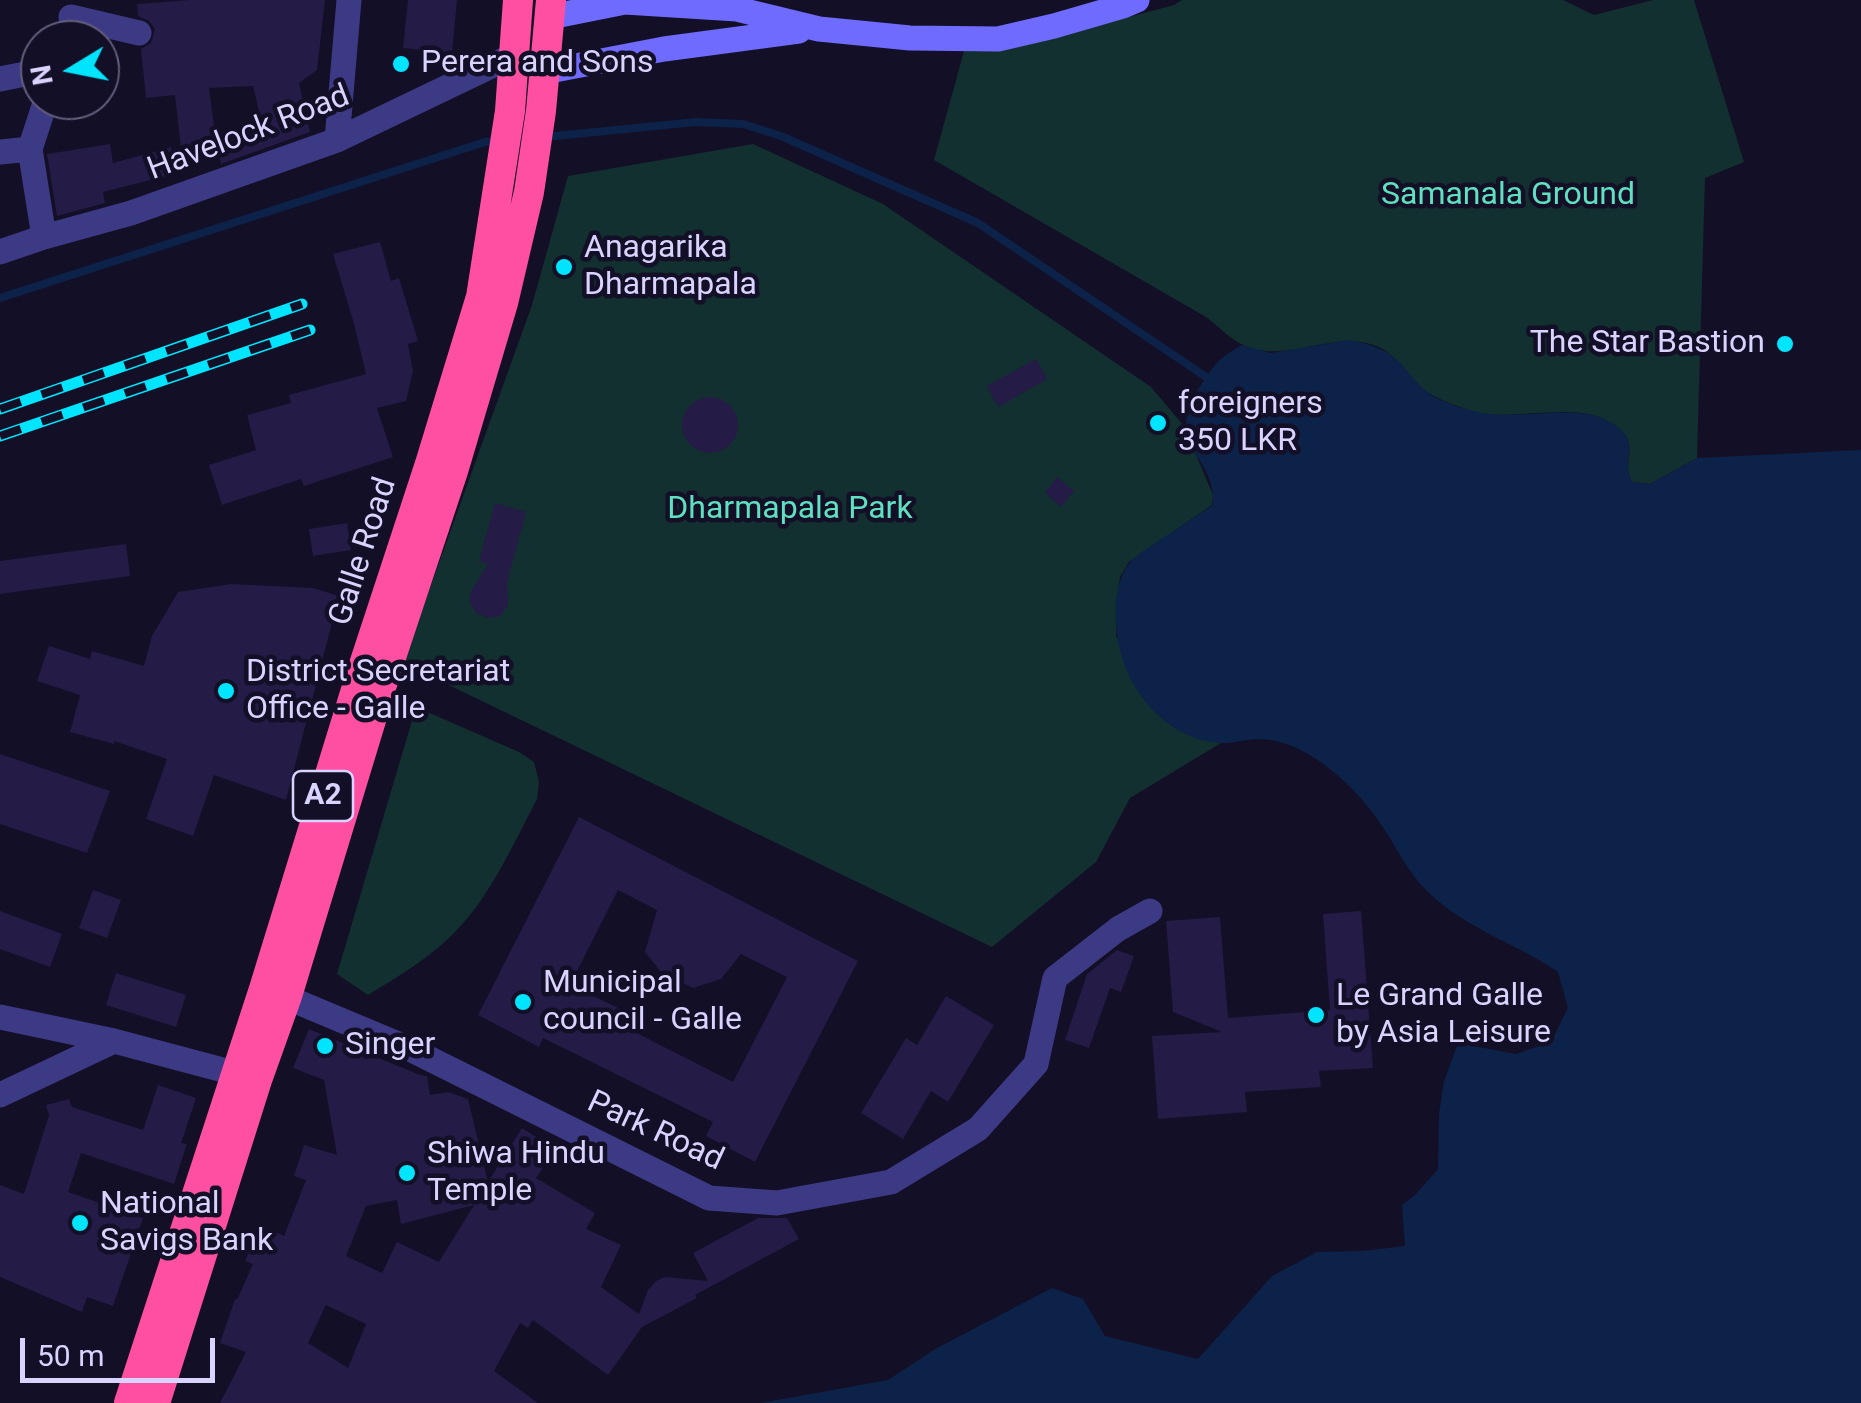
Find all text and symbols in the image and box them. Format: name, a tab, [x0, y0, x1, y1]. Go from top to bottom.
north arrow	[20, 20, 120, 120]
place label: Perera and Sons	[421, 45, 654, 83]
marker: Perera and Sons	[390, 53, 412, 75]
text: N	[24, 62, 60, 88]
street label: Havelock Road	[143, 78, 355, 190]
park label: Samanala Ground	[1381, 177, 1635, 215]
place label: Anagarika Dharmapala	[584, 230, 757, 305]
marker: Anagarika Dharmapala	[553, 256, 575, 278]
place label: The Star Bastion	[1530, 325, 1765, 363]
marker: The Star Bastion	[1774, 333, 1796, 355]
place label: foreigners 350 LKR	[1178, 386, 1323, 461]
marker: foreigners 350 LKR	[1147, 412, 1169, 434]
street label: Galle Road	[322, 473, 406, 631]
park label: Dharmapala Park	[667, 491, 913, 529]
place label: District Secretariat Office - Galle	[246, 654, 510, 729]
marker: District Secretariat Office - Galle	[215, 680, 237, 702]
road number: A2	[293, 771, 353, 821]
place label: Municipal council - Galle	[543, 965, 742, 1040]
place label: Le Grand Galle by Asia Leisure	[1336, 978, 1551, 1053]
marker: Municipal council - Galle	[512, 991, 534, 1013]
marker: Le Grand Galle by Asia Leisure	[1305, 1004, 1327, 1026]
place label: Singer	[345, 1027, 435, 1065]
marker: Singer	[314, 1035, 336, 1057]
street label: Park Road	[581, 1084, 729, 1180]
place label: Shiwa Hindu Temple	[427, 1136, 605, 1211]
marker: Shiwa Hindu Temple	[396, 1162, 418, 1184]
place label: National Savigs Bank	[100, 1186, 273, 1261]
marker: National Savigs Bank	[69, 1212, 91, 1234]
scale bar	[25, 1318, 220, 1380]
text: 50 m	[37, 1338, 104, 1373]

